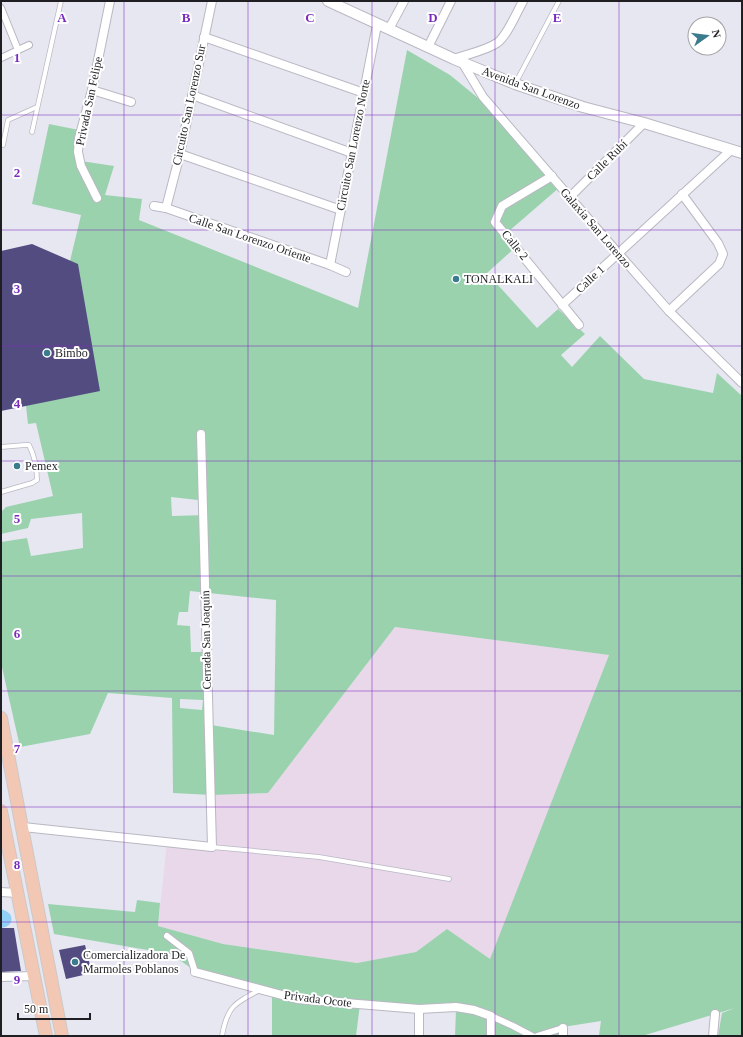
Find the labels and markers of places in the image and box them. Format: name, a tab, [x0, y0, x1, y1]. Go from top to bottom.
place label: TONALKALI	[464, 272, 533, 286]
marker: TONALKALI	[451, 274, 461, 284]
place label: Bimbo	[55, 346, 88, 360]
marker: Bimbo	[42, 348, 52, 358]
place label: Pemex	[25, 459, 58, 473]
marker: Pemex	[12, 461, 22, 471]
place label: Comercializadora De Marmoles Poblanos	[83, 948, 185, 976]
marker: Comercializadora De Marmoles Poblanos	[70, 957, 80, 967]

